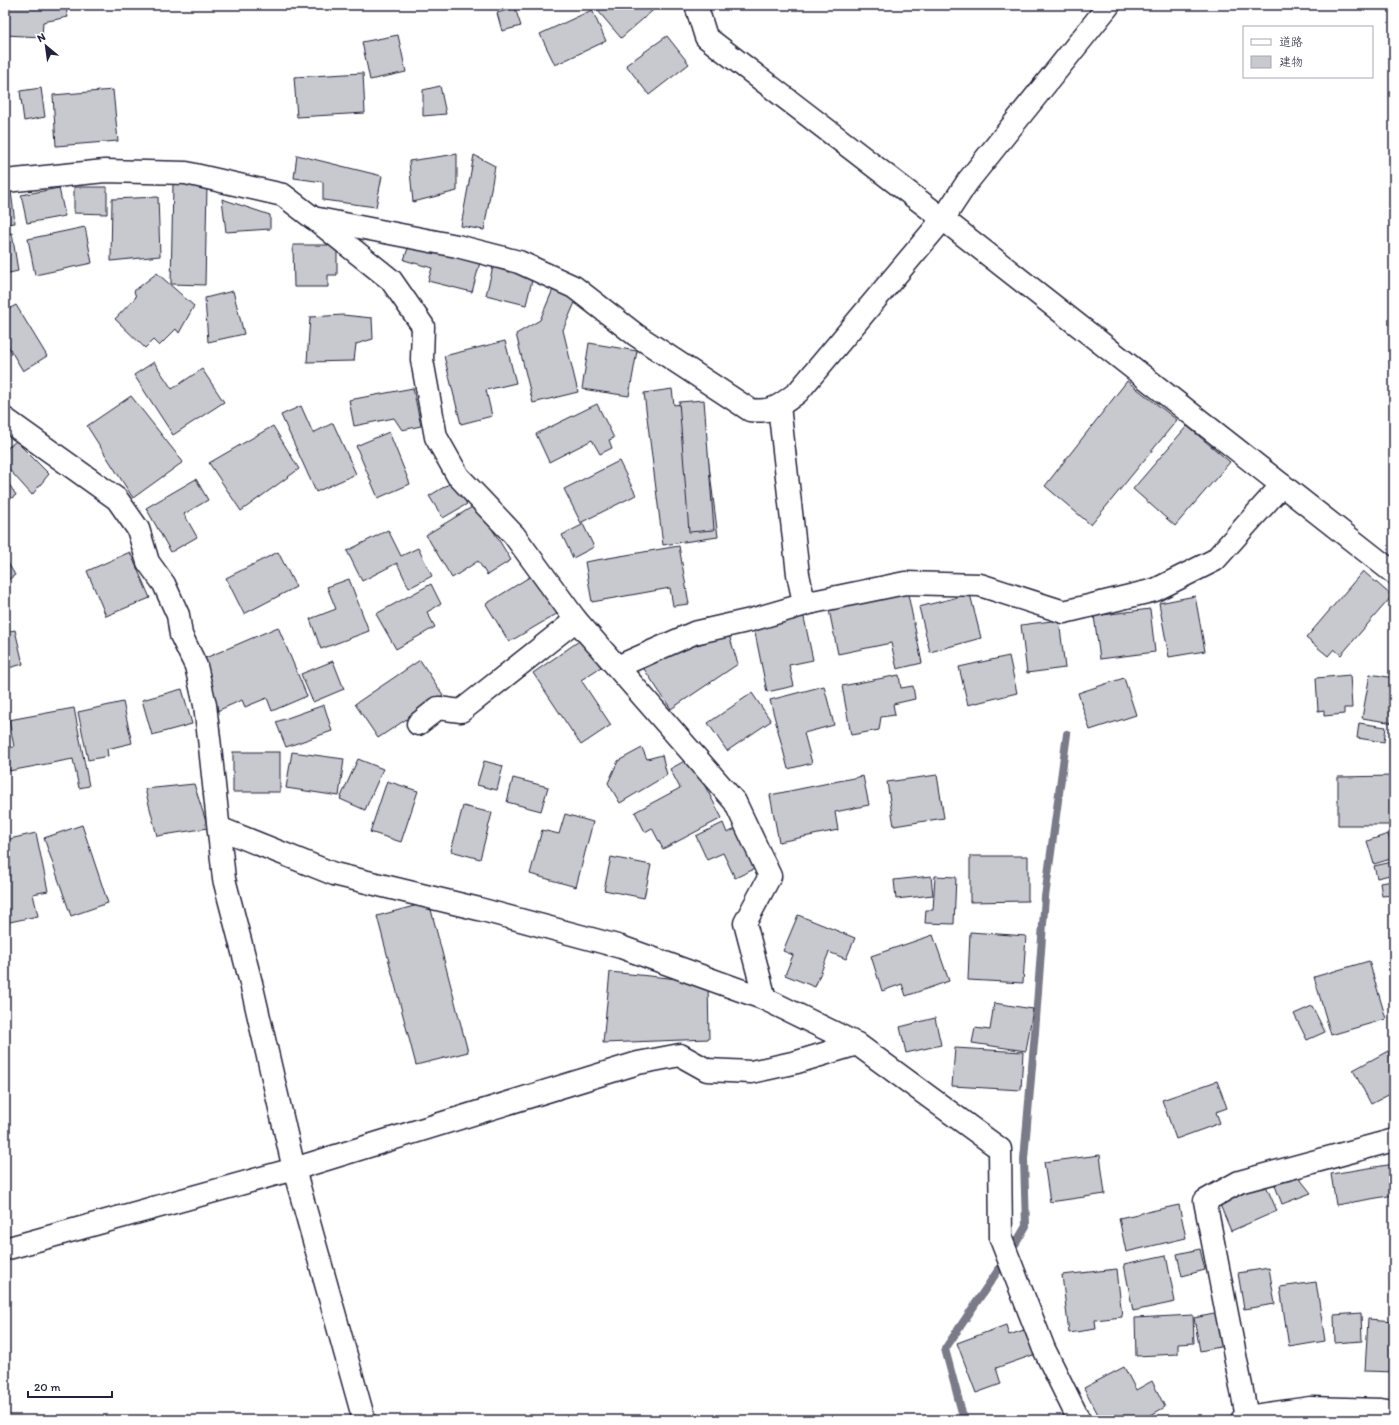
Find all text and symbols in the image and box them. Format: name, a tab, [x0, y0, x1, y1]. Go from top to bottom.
north arrow	[26, 26, 66, 66]
legend	[1243, 26, 1373, 78]
text: N	[35, 30, 48, 45]
text: 道路	[1279, 35, 1303, 49]
text: 建物	[1279, 55, 1303, 69]
scale bar	[28, 1373, 112, 1399]
text: 20 m	[34, 1380, 61, 1394]

